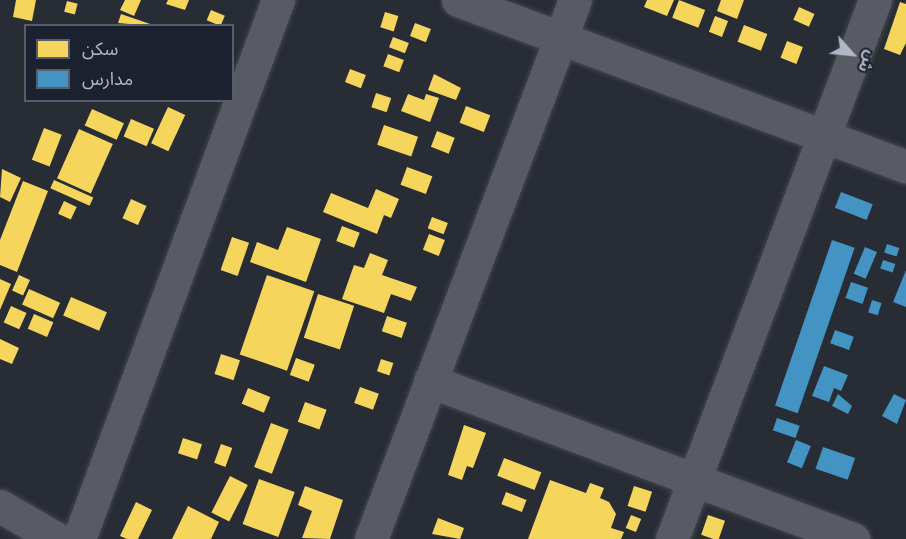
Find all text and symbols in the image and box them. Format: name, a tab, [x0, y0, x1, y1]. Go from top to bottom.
legend	[24, 24, 234, 102]
north arrow	[822, 24, 882, 84]
text: سكن	[82, 36, 118, 60]
text: ش	[853, 47, 883, 77]
text: مدارس	[82, 66, 133, 90]

